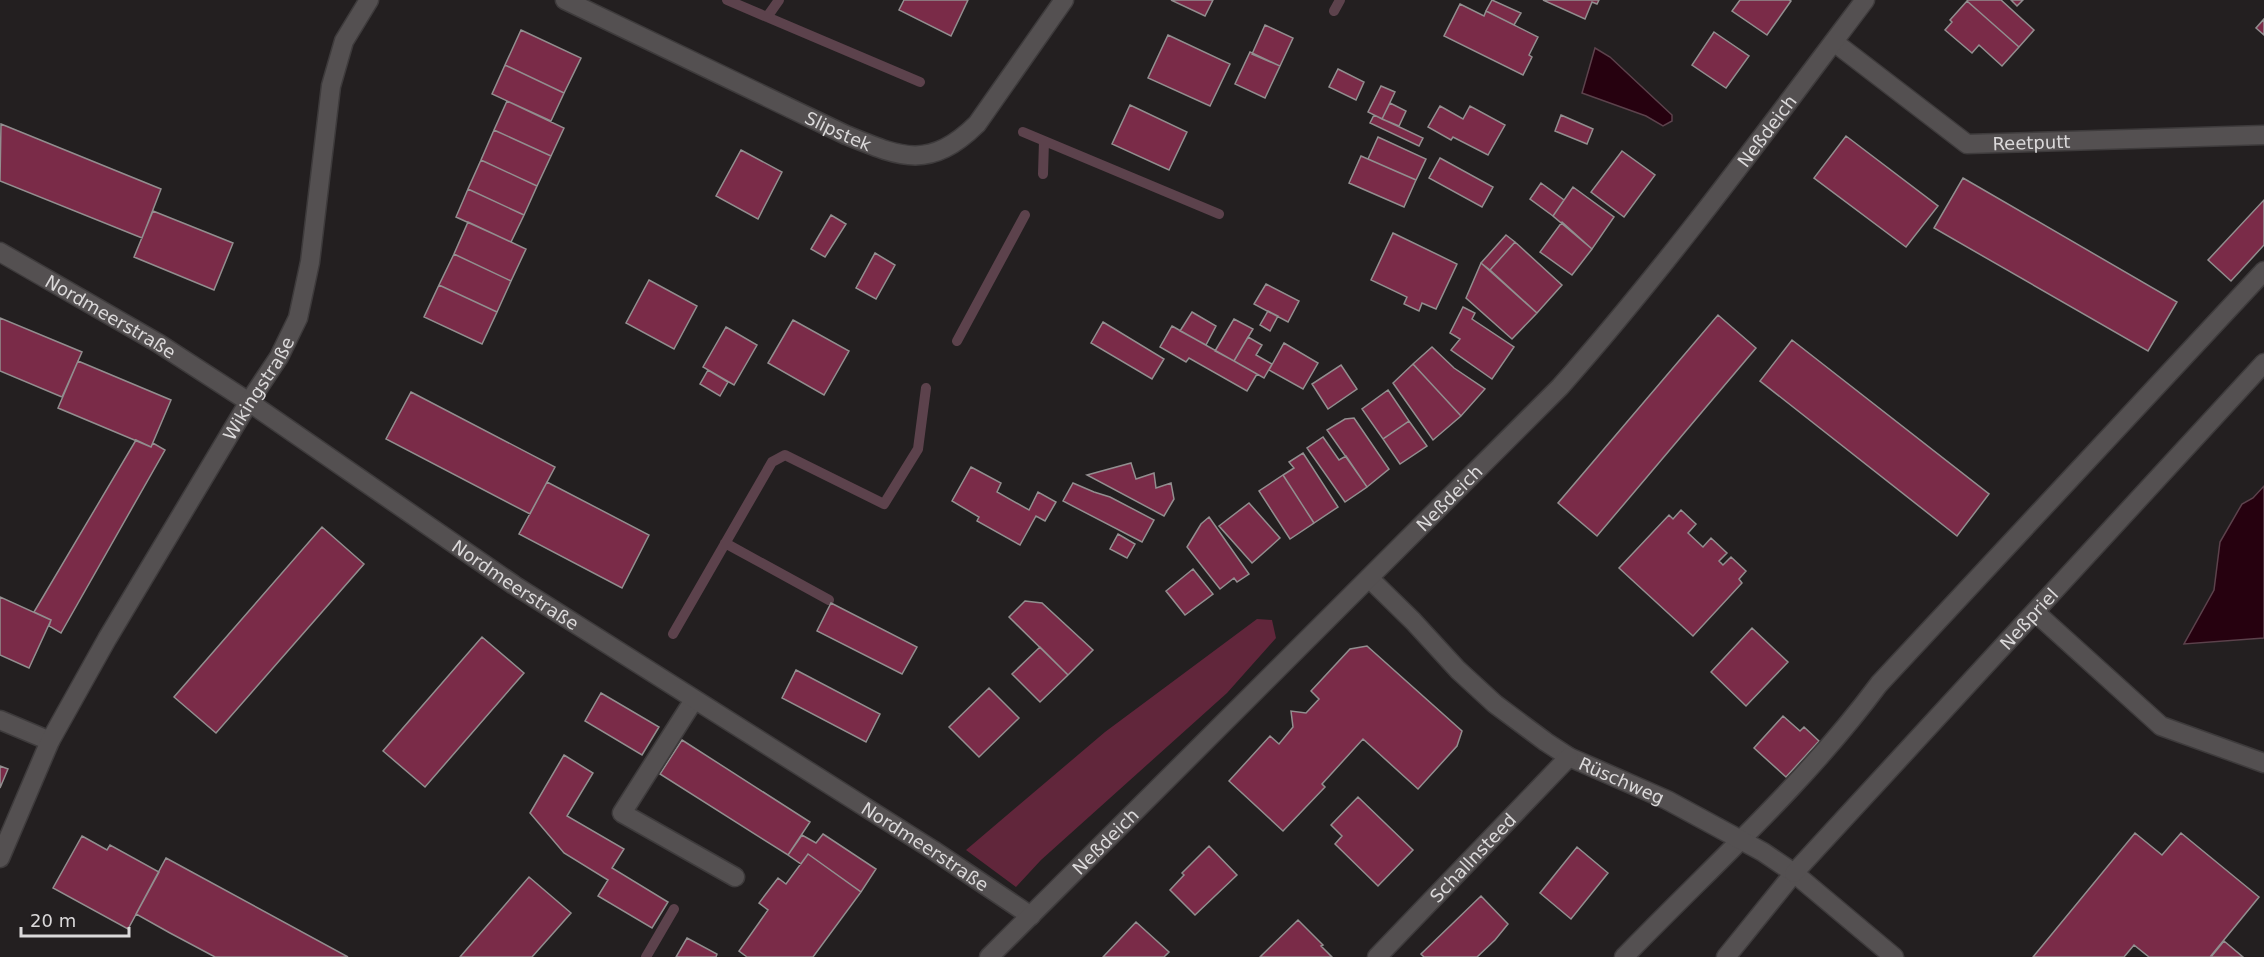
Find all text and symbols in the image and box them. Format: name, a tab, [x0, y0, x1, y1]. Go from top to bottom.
street label: Neßdeich	[1733, 91, 1800, 171]
street label: Slipstek	[802, 106, 875, 155]
street label: Reetputt	[1992, 130, 2071, 154]
street label: Nordmeerstraße	[42, 270, 180, 362]
street label: Wikingstraße	[218, 333, 298, 444]
street label: Neßdeich	[1412, 460, 1486, 535]
street label: Nordmeerstraße	[448, 535, 583, 634]
street label: Neßpriel	[1995, 584, 2062, 654]
street label: Rüschweg	[1576, 752, 1668, 808]
street label: Nordmeerstraße	[858, 797, 993, 895]
street label: Neßdeich	[1068, 804, 1142, 879]
street label: Schallnsteed	[1425, 809, 1520, 906]
scale bar	[21, 900, 129, 938]
text: 20 m	[30, 910, 76, 931]

